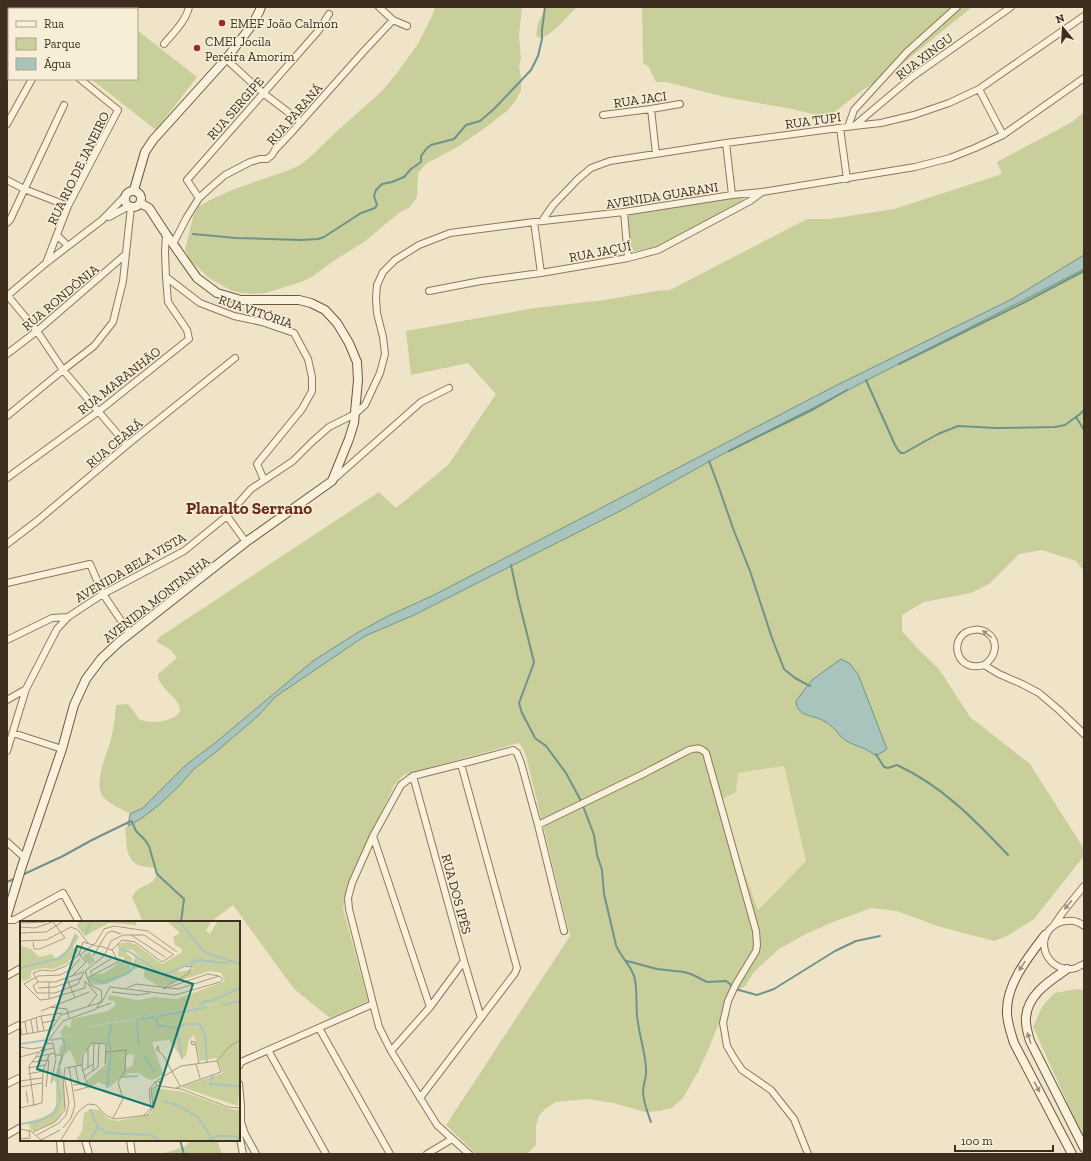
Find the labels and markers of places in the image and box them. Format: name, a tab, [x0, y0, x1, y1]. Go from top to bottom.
place label: EMEF João Calmon	[230, 16, 339, 31]
marker: EMEF João Calmon	[217, 18, 227, 28]
place label: CMEI Jocila Pereira Amorim	[205, 34, 295, 64]
marker: CMEI Jocila Pereira Amorim	[192, 43, 202, 53]

